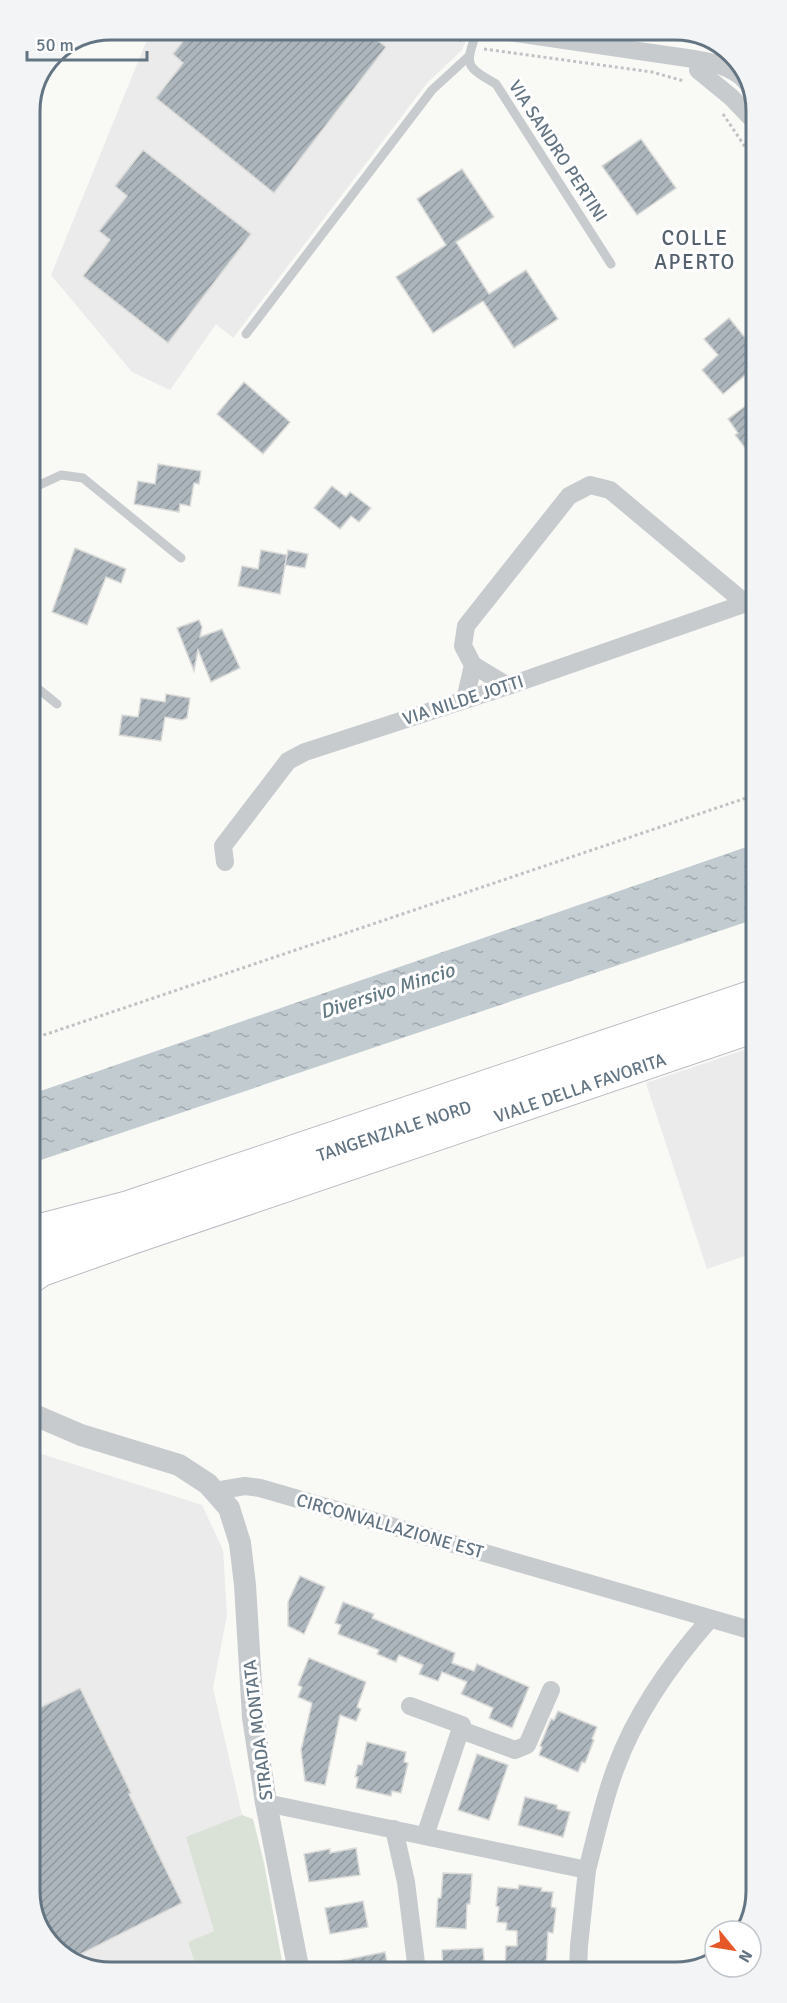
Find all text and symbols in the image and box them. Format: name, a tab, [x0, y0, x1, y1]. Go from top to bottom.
scale bar	[27, 24, 147, 62]
text: 50 m	[36, 34, 74, 56]
street label: VIA SANDRO PERTINI	[504, 76, 612, 226]
district label: COLLE APERTO	[654, 225, 736, 275]
street label: VIA NILDE JOTTI	[400, 670, 526, 730]
water label: Diversivo Mincio	[317, 957, 459, 1025]
street label: VIALE DELLA FAVORITA	[491, 1048, 669, 1128]
street label: TANGENZIALE NORD	[314, 1096, 474, 1166]
street label: CIRCONVALLAZIONE EST	[294, 1489, 486, 1563]
street label: STRADA MONTATA	[238, 1658, 278, 1802]
north arrow	[703, 1919, 763, 1979]
text: N	[734, 1946, 757, 1966]

